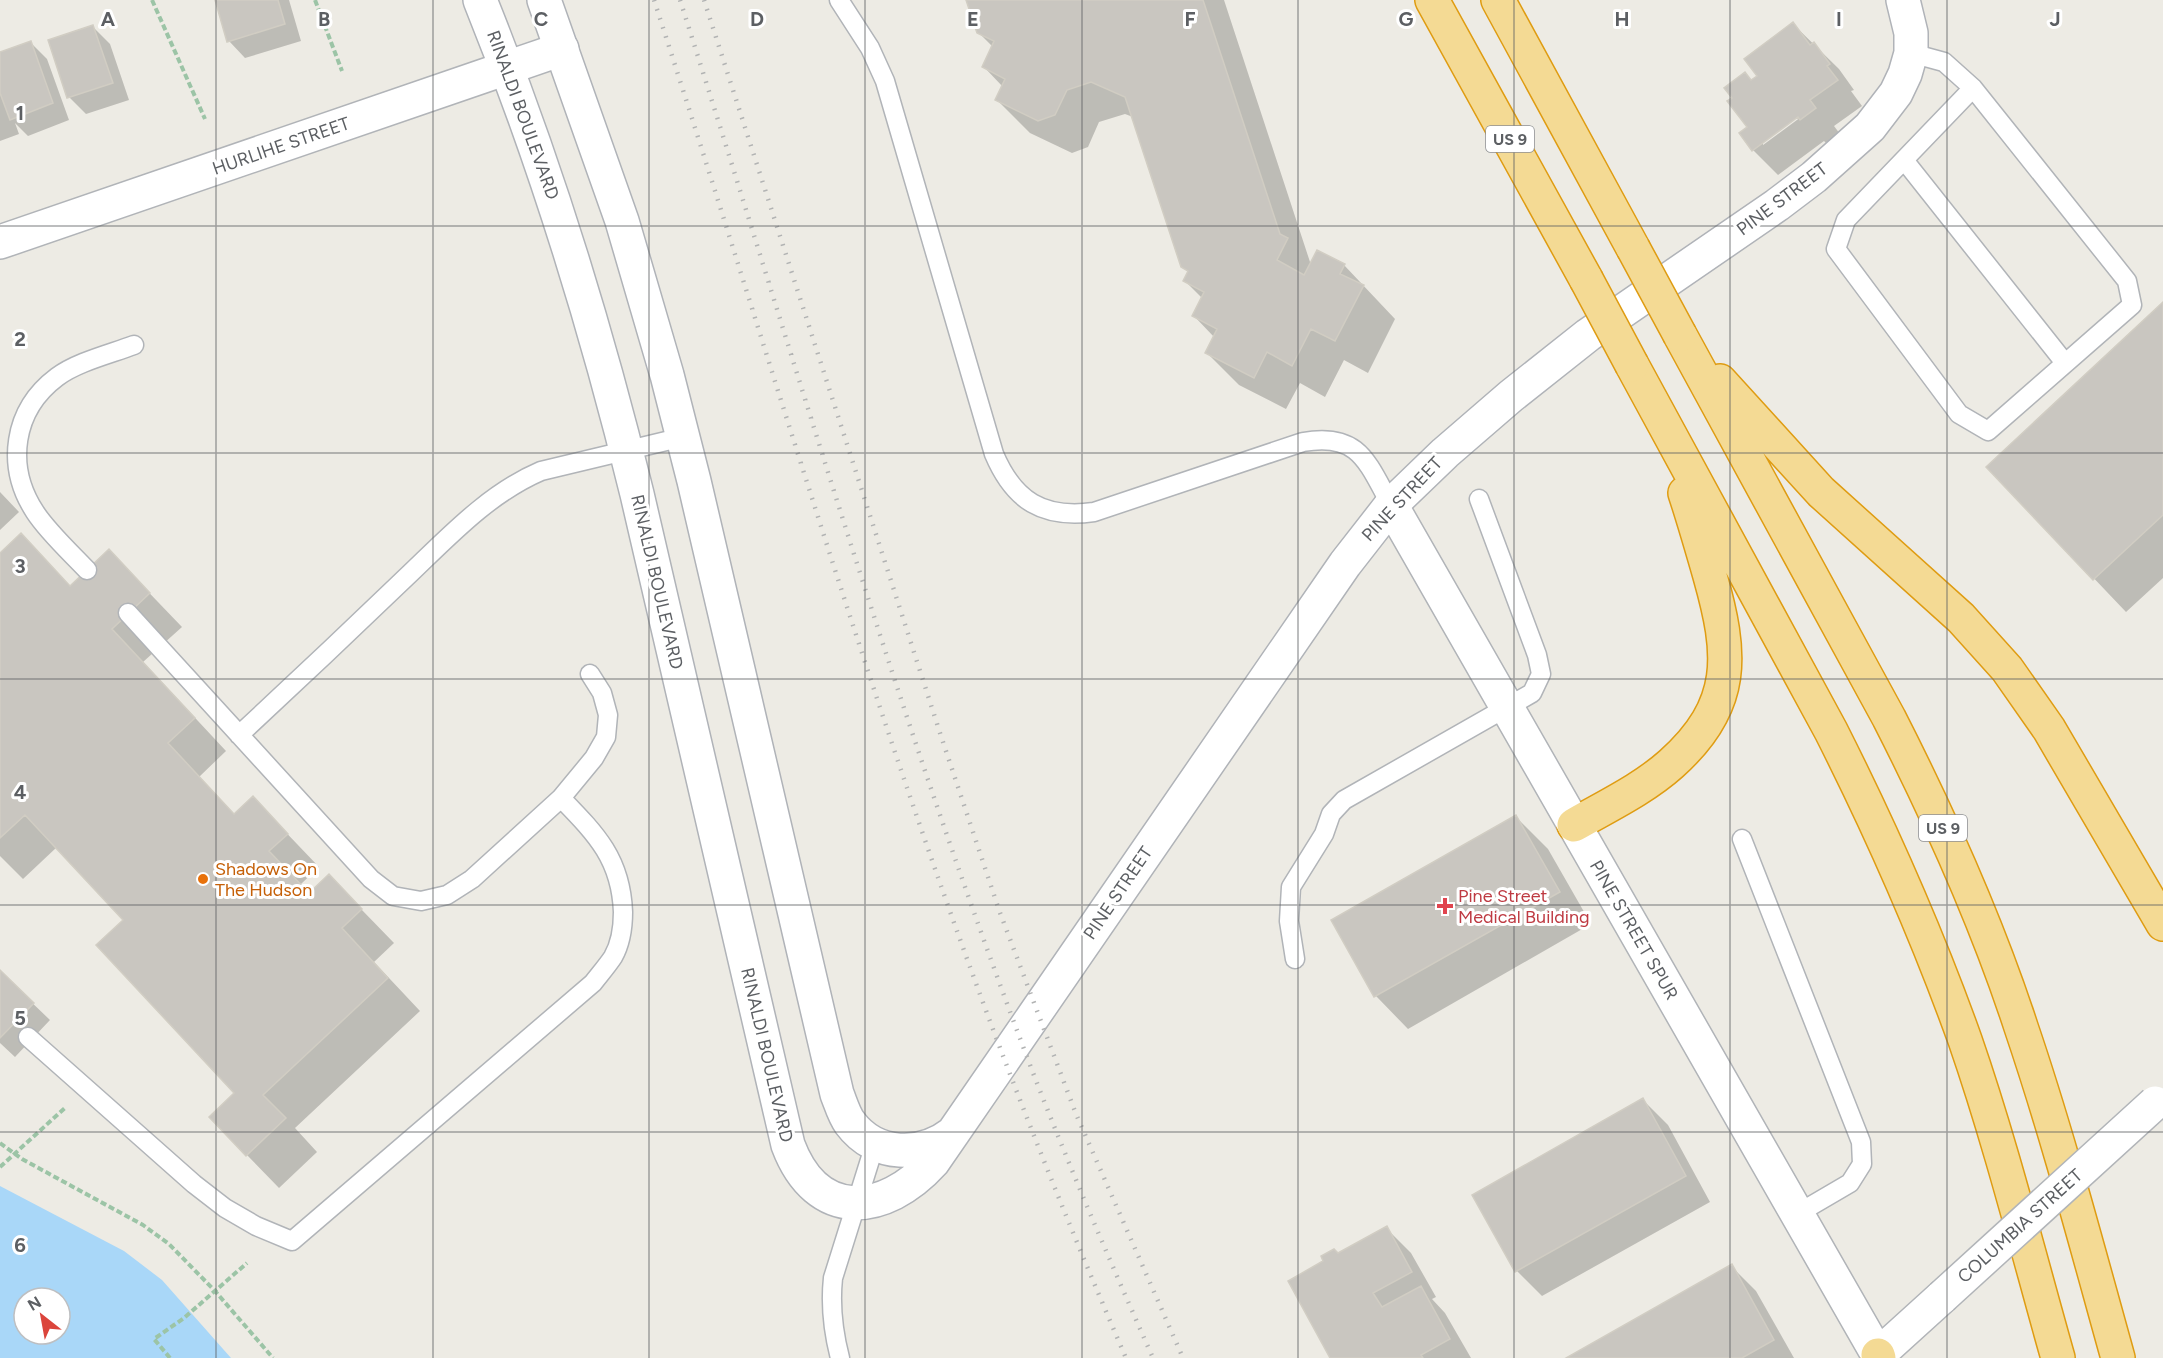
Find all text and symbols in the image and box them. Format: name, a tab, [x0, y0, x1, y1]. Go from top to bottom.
text: A	[101, 7, 116, 31]
text: B	[318, 7, 330, 31]
text: C	[534, 7, 548, 31]
text: D	[750, 7, 764, 31]
text: E	[967, 7, 979, 31]
text: F	[1184, 7, 1196, 31]
text: G	[1399, 7, 1414, 31]
text: H	[1615, 7, 1630, 31]
text: I	[1836, 7, 1842, 31]
text: J	[2049, 7, 2061, 31]
street label: RINALDI BOULEVARD	[482, 27, 564, 203]
text: 1	[16, 101, 24, 125]
street label: HURLIHE STREET	[209, 112, 353, 180]
road number: US 9	[1486, 126, 1534, 152]
street label: PINE STREET	[1732, 158, 1832, 240]
text: 2	[14, 327, 26, 351]
street label: PINE STREET	[1357, 452, 1447, 546]
street label: RINALDI BOULEVARD	[626, 493, 688, 671]
text: 3	[14, 554, 26, 578]
text: 4	[14, 780, 27, 804]
road number: US 9	[1919, 815, 1967, 841]
street label: PINE STREET	[1079, 842, 1157, 944]
street label: PINE STREET SPUR	[1585, 856, 1683, 1004]
place label: Shadows On The Hudson	[215, 858, 317, 901]
marker: Shadows On The Hudson	[196, 872, 210, 886]
place label: Pine Street Medical Building	[1458, 885, 1590, 928]
marker: Pine Street Medical Building	[1436, 897, 1454, 915]
street label: RINALDI BOULEVARD	[736, 966, 798, 1144]
text: 5	[14, 1006, 26, 1030]
street label: COLUMBIA STREET	[1953, 1164, 2087, 1288]
text: 6	[14, 1233, 26, 1257]
north arrow	[12, 1286, 72, 1346]
text: N	[24, 1292, 45, 1315]

